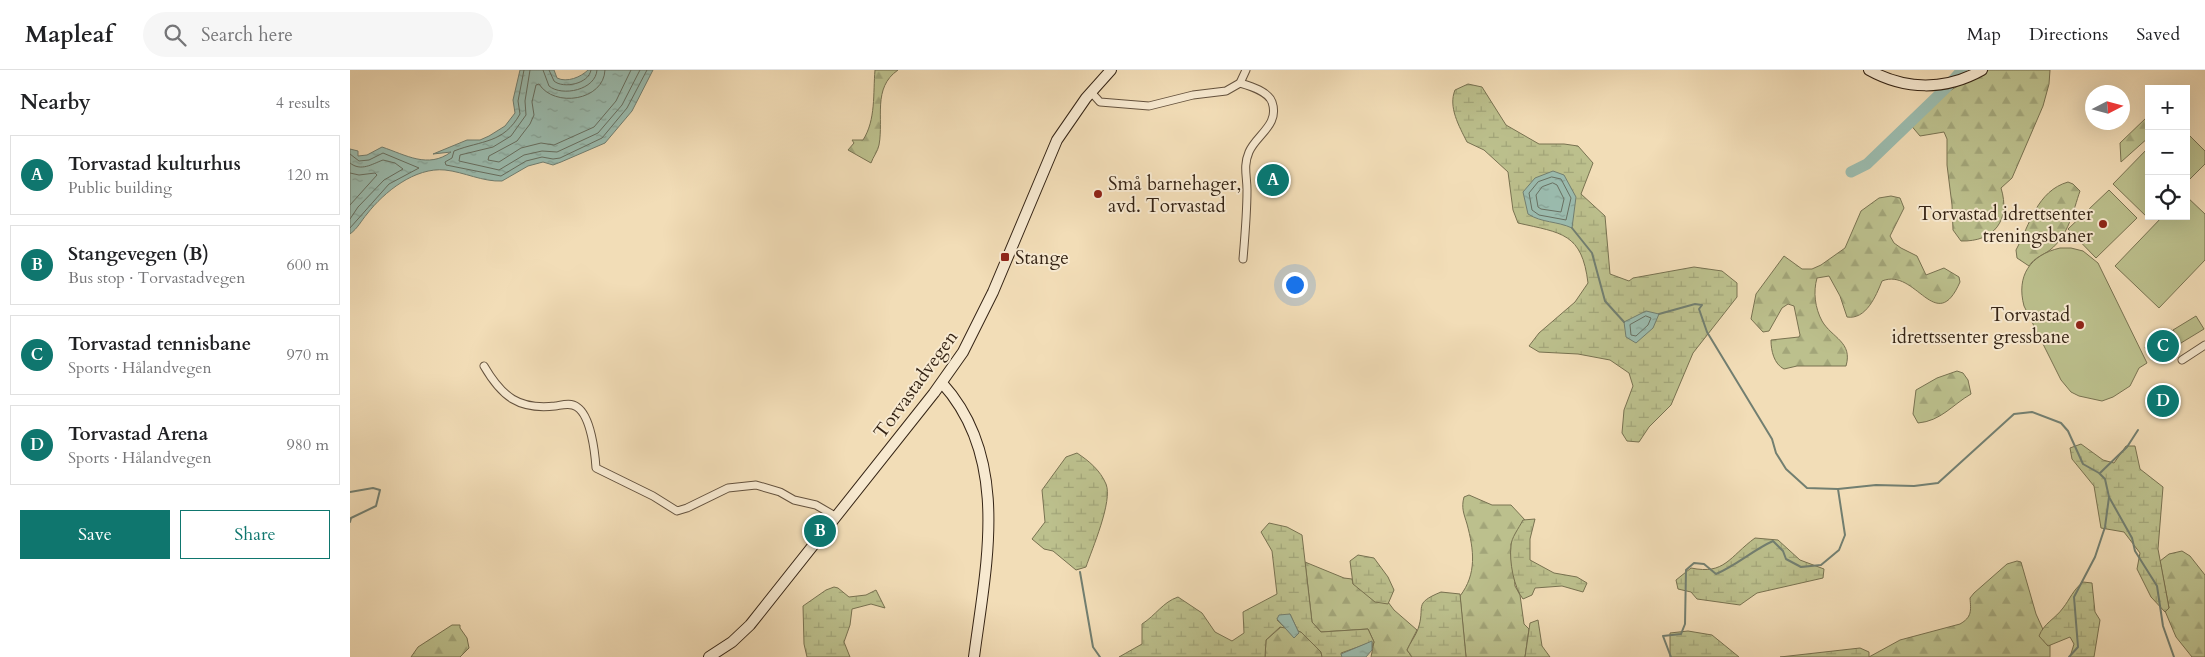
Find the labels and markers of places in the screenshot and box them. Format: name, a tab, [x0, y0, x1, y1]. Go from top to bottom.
pin: A	[1257, 161, 1289, 199]
place label: Små barnehager, avd. Torvastad	[1108, 171, 1241, 219]
marker: Små barnehager, avd. Torvastad	[1092, 188, 1104, 200]
place label: Torvastad idrettsenter treningsbaner	[1918, 201, 2093, 249]
marker: Torvastad idrettsenter treningsbaner	[2097, 218, 2109, 230]
place label: Stange	[1015, 245, 1069, 271]
marker: Stange	[999, 251, 1011, 263]
place label: Torvastad idrettssenter gressbane	[1891, 302, 2070, 350]
marker: Torvastad idrettssenter gressbane	[2074, 319, 2086, 331]
pin: C	[2147, 327, 2179, 365]
pin: D	[2147, 382, 2179, 420]
pin: B	[804, 512, 836, 550]

